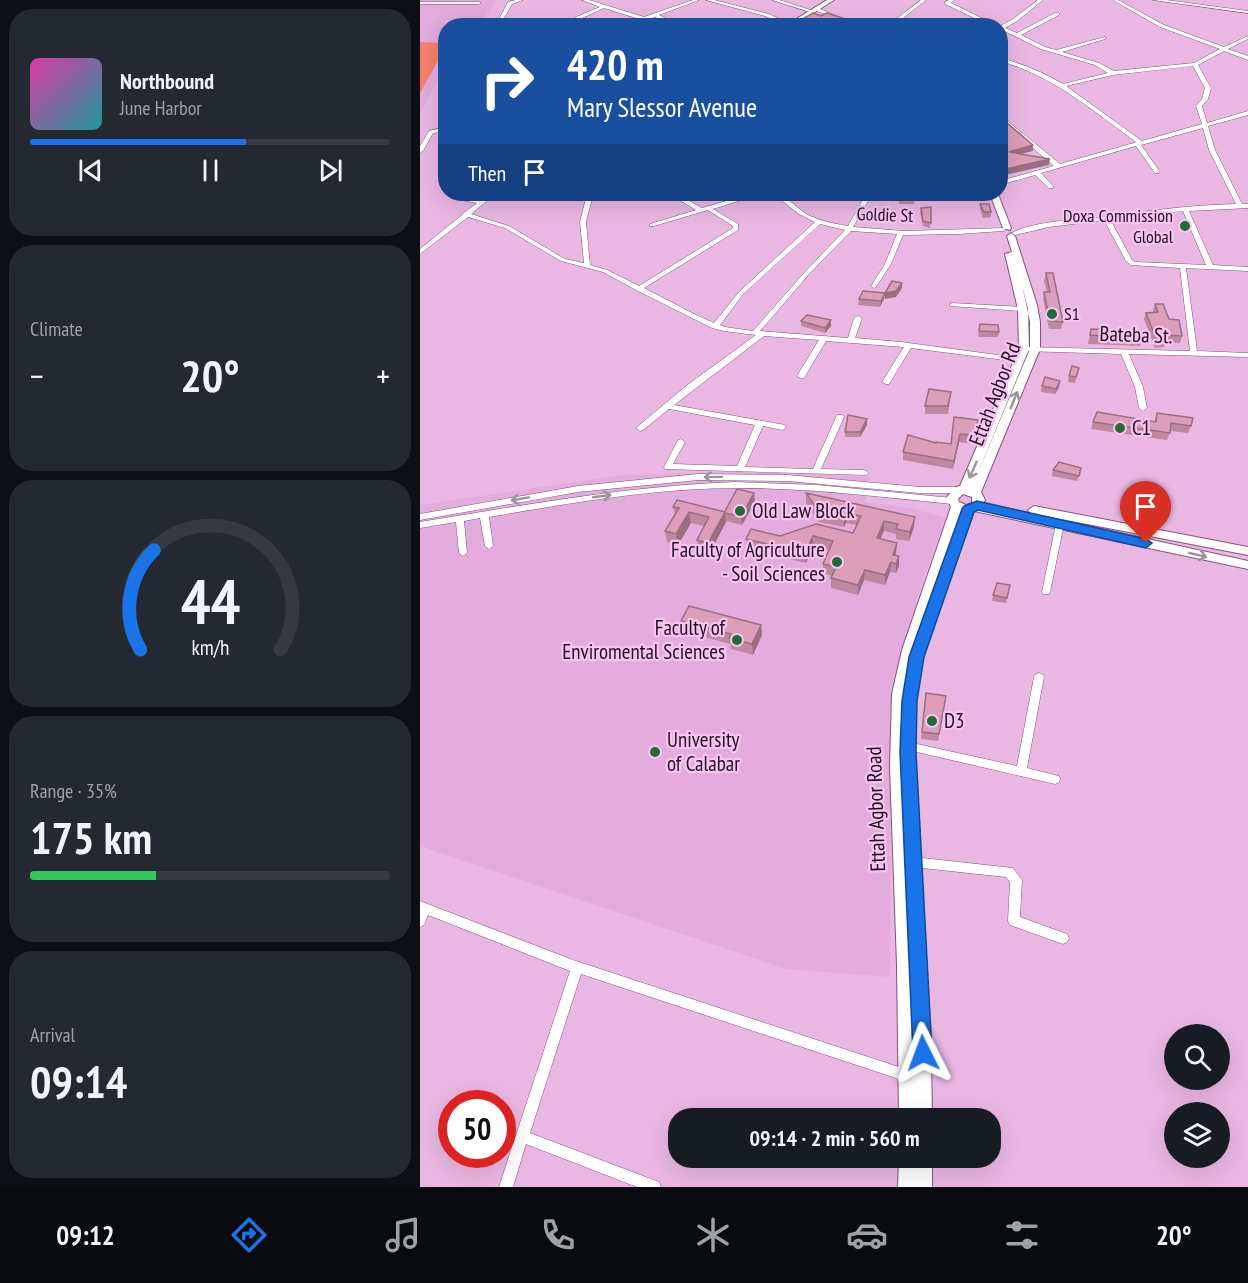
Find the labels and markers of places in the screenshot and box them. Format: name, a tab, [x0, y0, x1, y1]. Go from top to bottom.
place label: Doxa Commission Global	[1063, 204, 1174, 248]
marker: Doxa Commission Global	[1178, 219, 1192, 233]
place label: S1	[1064, 302, 1080, 325]
marker: S1	[1045, 307, 1059, 321]
place label: C1	[1132, 414, 1151, 441]
marker: C1	[1113, 421, 1127, 435]
pin	[1120, 481, 1171, 543]
place label: Old Law Block	[752, 497, 855, 524]
marker: Old Law Block	[733, 504, 747, 518]
place label: Faculty of Agriculture - Soil Sciences	[671, 536, 825, 587]
marker: Faculty of Agriculture - Soil Sciences	[830, 555, 844, 569]
place label: Faculty of Enviromental Sciences	[562, 614, 726, 665]
marker: Faculty of Enviromental Sciences	[730, 633, 744, 647]
place label: D3	[944, 707, 964, 734]
marker: D3	[925, 714, 939, 728]
place label: University of Calabar	[667, 726, 740, 777]
marker: University of Calabar	[648, 745, 662, 759]

